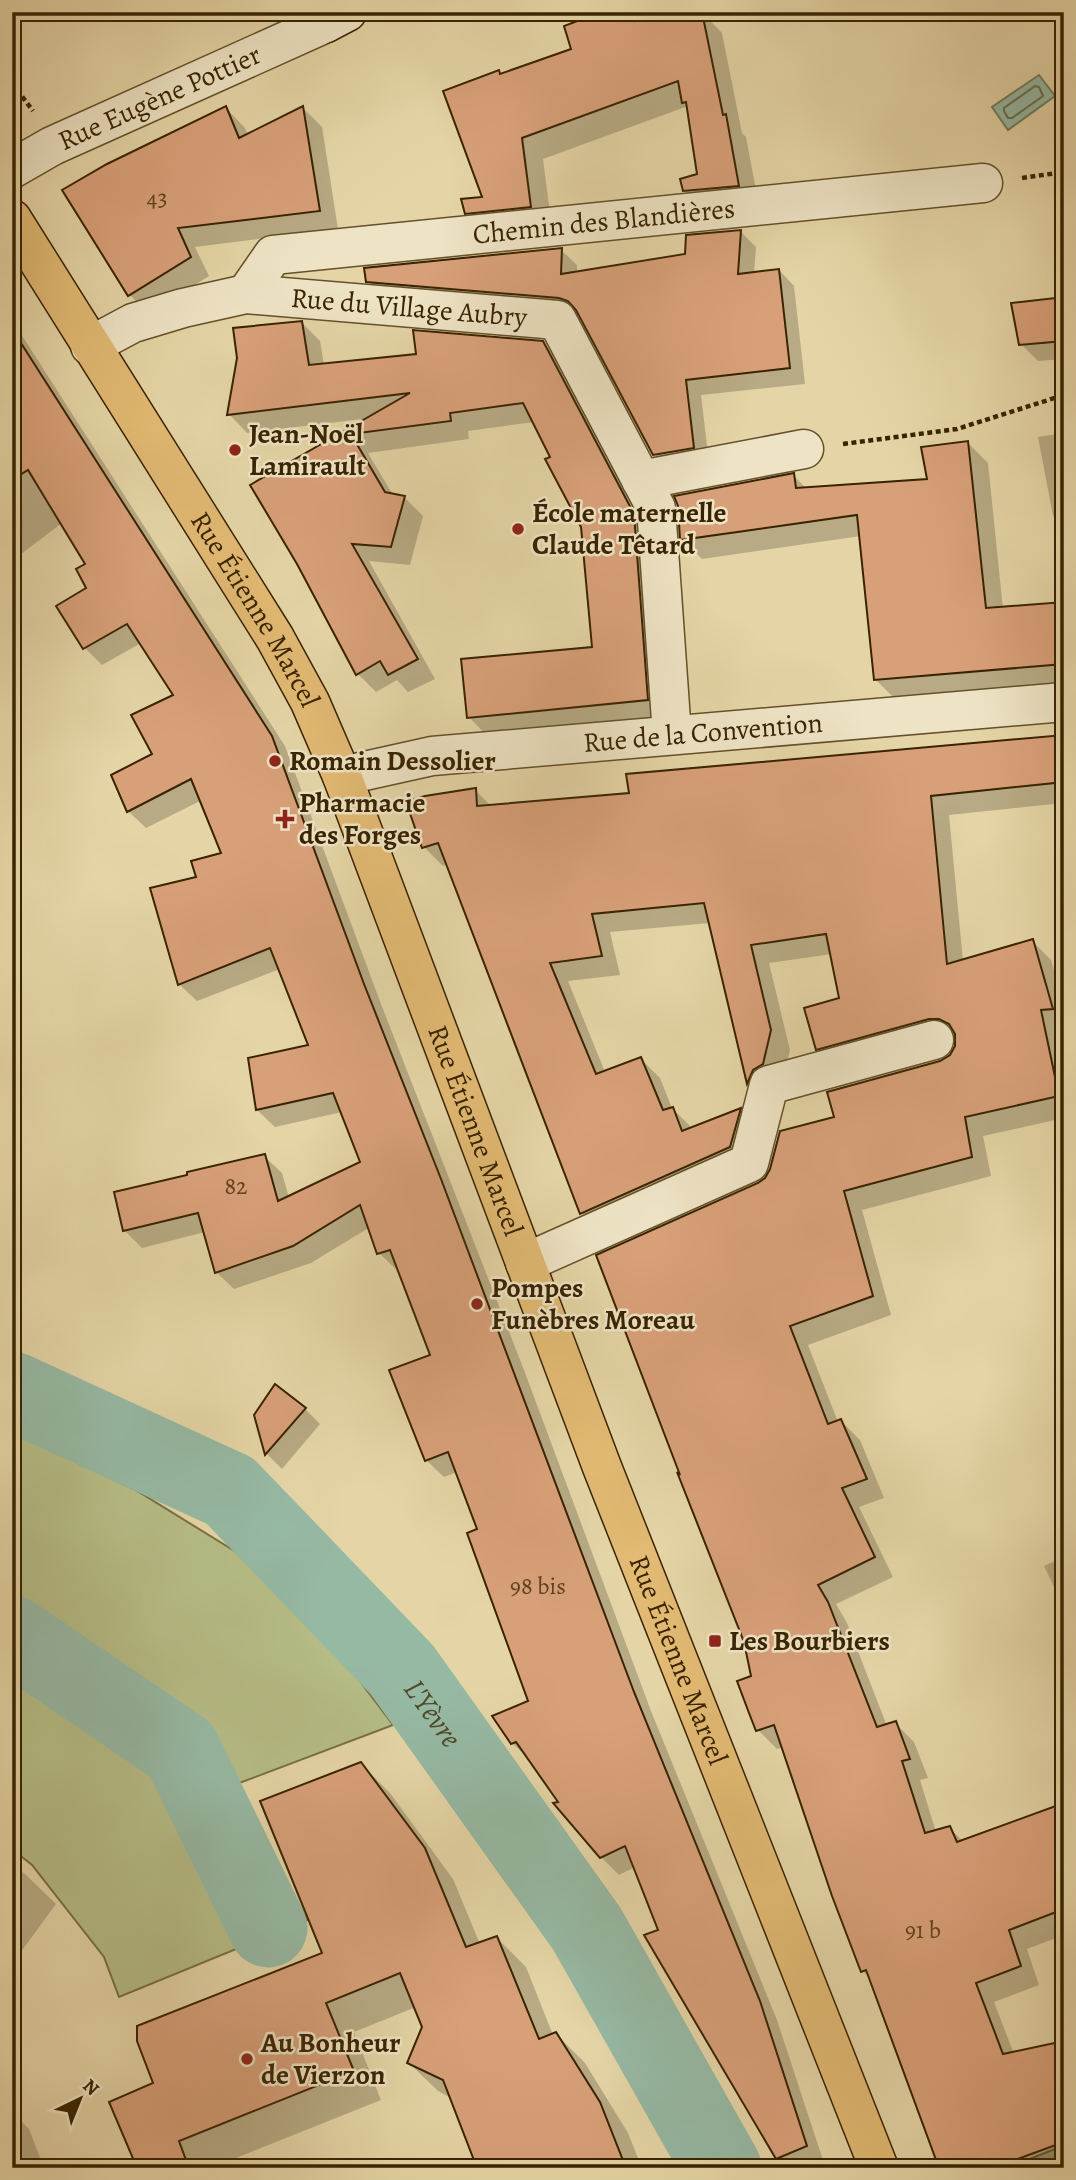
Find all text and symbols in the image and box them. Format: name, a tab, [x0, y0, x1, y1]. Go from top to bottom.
street label: Rue Eugène Pottier	[52, 36, 267, 160]
house number: 43	[147, 182, 167, 214]
street label: Chemin des Blandières	[471, 189, 737, 254]
street label: Rue du Village Aubry	[289, 279, 529, 336]
place label: Jean-Noël Lamirault	[249, 415, 366, 485]
marker: Jean-Noël Lamirault	[227, 442, 243, 458]
place label: École maternelle Claude Têtard	[532, 494, 726, 564]
street label: Rue Étienne Marcel	[181, 504, 329, 713]
marker: École maternelle Claude Têtard	[510, 521, 526, 537]
street label: Rue de la Convention	[582, 704, 824, 762]
place label: Romain Dessolier	[289, 742, 496, 780]
marker: Romain Dessolier	[267, 753, 283, 769]
place label: Pharmacie des Forges	[299, 784, 426, 854]
marker: Pharmacie des Forges	[277, 811, 293, 827]
street label: Rue Étienne Marcel	[418, 1020, 532, 1241]
house number: 82	[224, 1170, 248, 1202]
place label: Pompes Funèbres Moreau	[491, 1269, 696, 1339]
marker: Pompes Funèbres Moreau	[469, 1296, 485, 1312]
street label: Rue Étienne Marcel	[620, 1550, 737, 1770]
house number: 98 bis	[510, 1570, 566, 1602]
place label: Les Bourbiers	[729, 1622, 890, 1660]
marker: Les Bourbiers	[707, 1633, 723, 1649]
water label: L'Yèvre	[395, 1671, 471, 1756]
house number: 91 b	[905, 1914, 941, 1946]
place label: Au Bonheur de Vierzon	[260, 2024, 401, 2094]
marker: Au Bonheur de Vierzon	[239, 2051, 255, 2067]
north arrow	[46, 2064, 116, 2134]
text: N	[77, 2073, 105, 2102]

